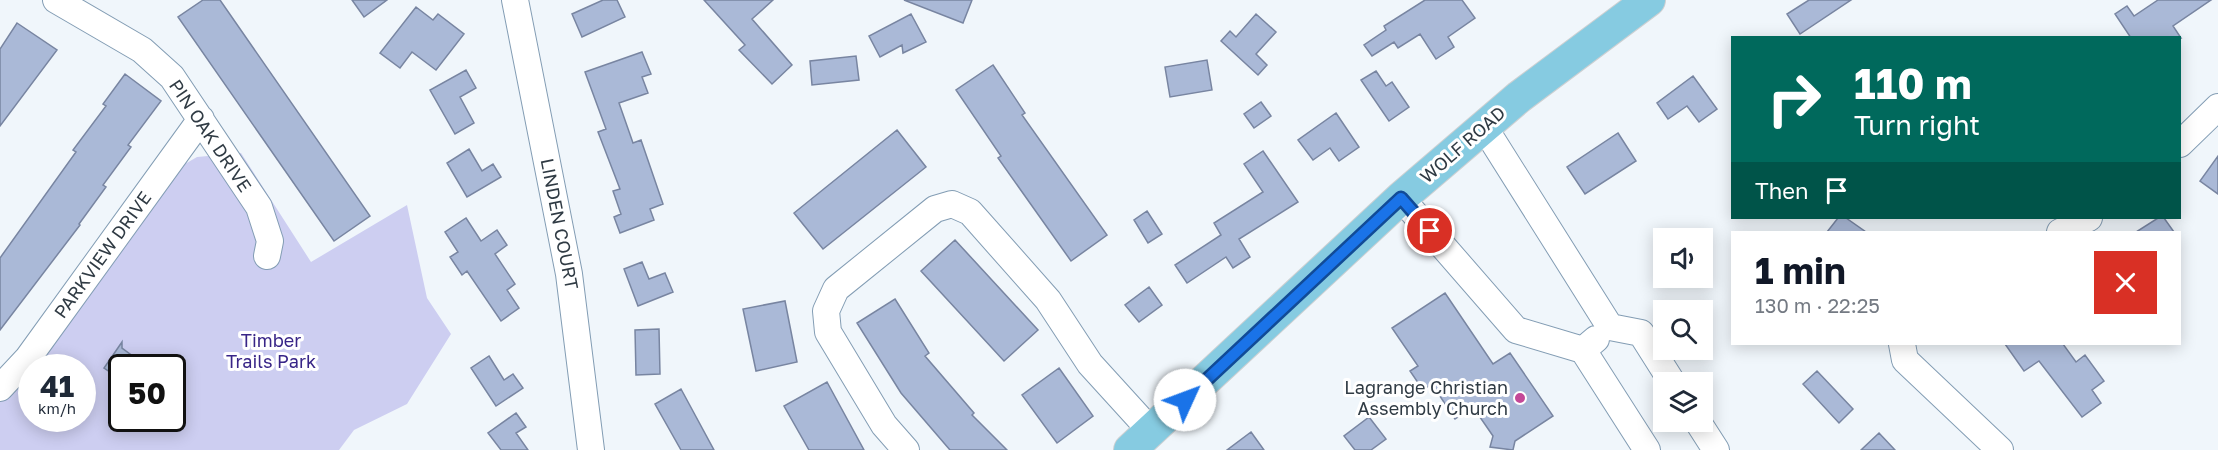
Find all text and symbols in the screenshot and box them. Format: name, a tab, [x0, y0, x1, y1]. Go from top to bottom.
text: 110 m	[1854, 58, 1972, 108]
icon: right	[1755, 60, 1833, 138]
street label: PIN OAK DRIVE	[165, 75, 257, 196]
street label: WOLF ROAD	[1415, 101, 1509, 187]
text: Turn right	[1854, 109, 1980, 141]
street label: LINDEN COURT	[536, 156, 583, 291]
icon: arrive	[1820, 174, 1853, 207]
text: Then	[1755, 177, 1808, 204]
street label: PARKVIEW DRIVE	[49, 187, 156, 322]
pin	[1404, 205, 1455, 256]
icon: arrive	[1413, 214, 1446, 247]
map controls	[1653, 228, 1713, 432]
button: sound	[1653, 228, 1713, 288]
text: 1 min	[1755, 249, 1846, 292]
button: close	[2094, 251, 2157, 314]
text: 130 m · 22:25	[1755, 293, 1880, 317]
button: search	[1653, 300, 1713, 360]
park label: Timber Trails Park	[226, 329, 316, 372]
speed limit sign: 50	[108, 354, 186, 432]
text: 41	[40, 368, 74, 404]
position arrow	[1153, 368, 1217, 432]
button: layers	[1653, 372, 1713, 432]
place label: Lagrange Christian Assembly Church	[1344, 376, 1508, 419]
marker: Lagrange Christian Assembly Church	[1513, 391, 1527, 405]
text: km/h	[38, 399, 76, 417]

